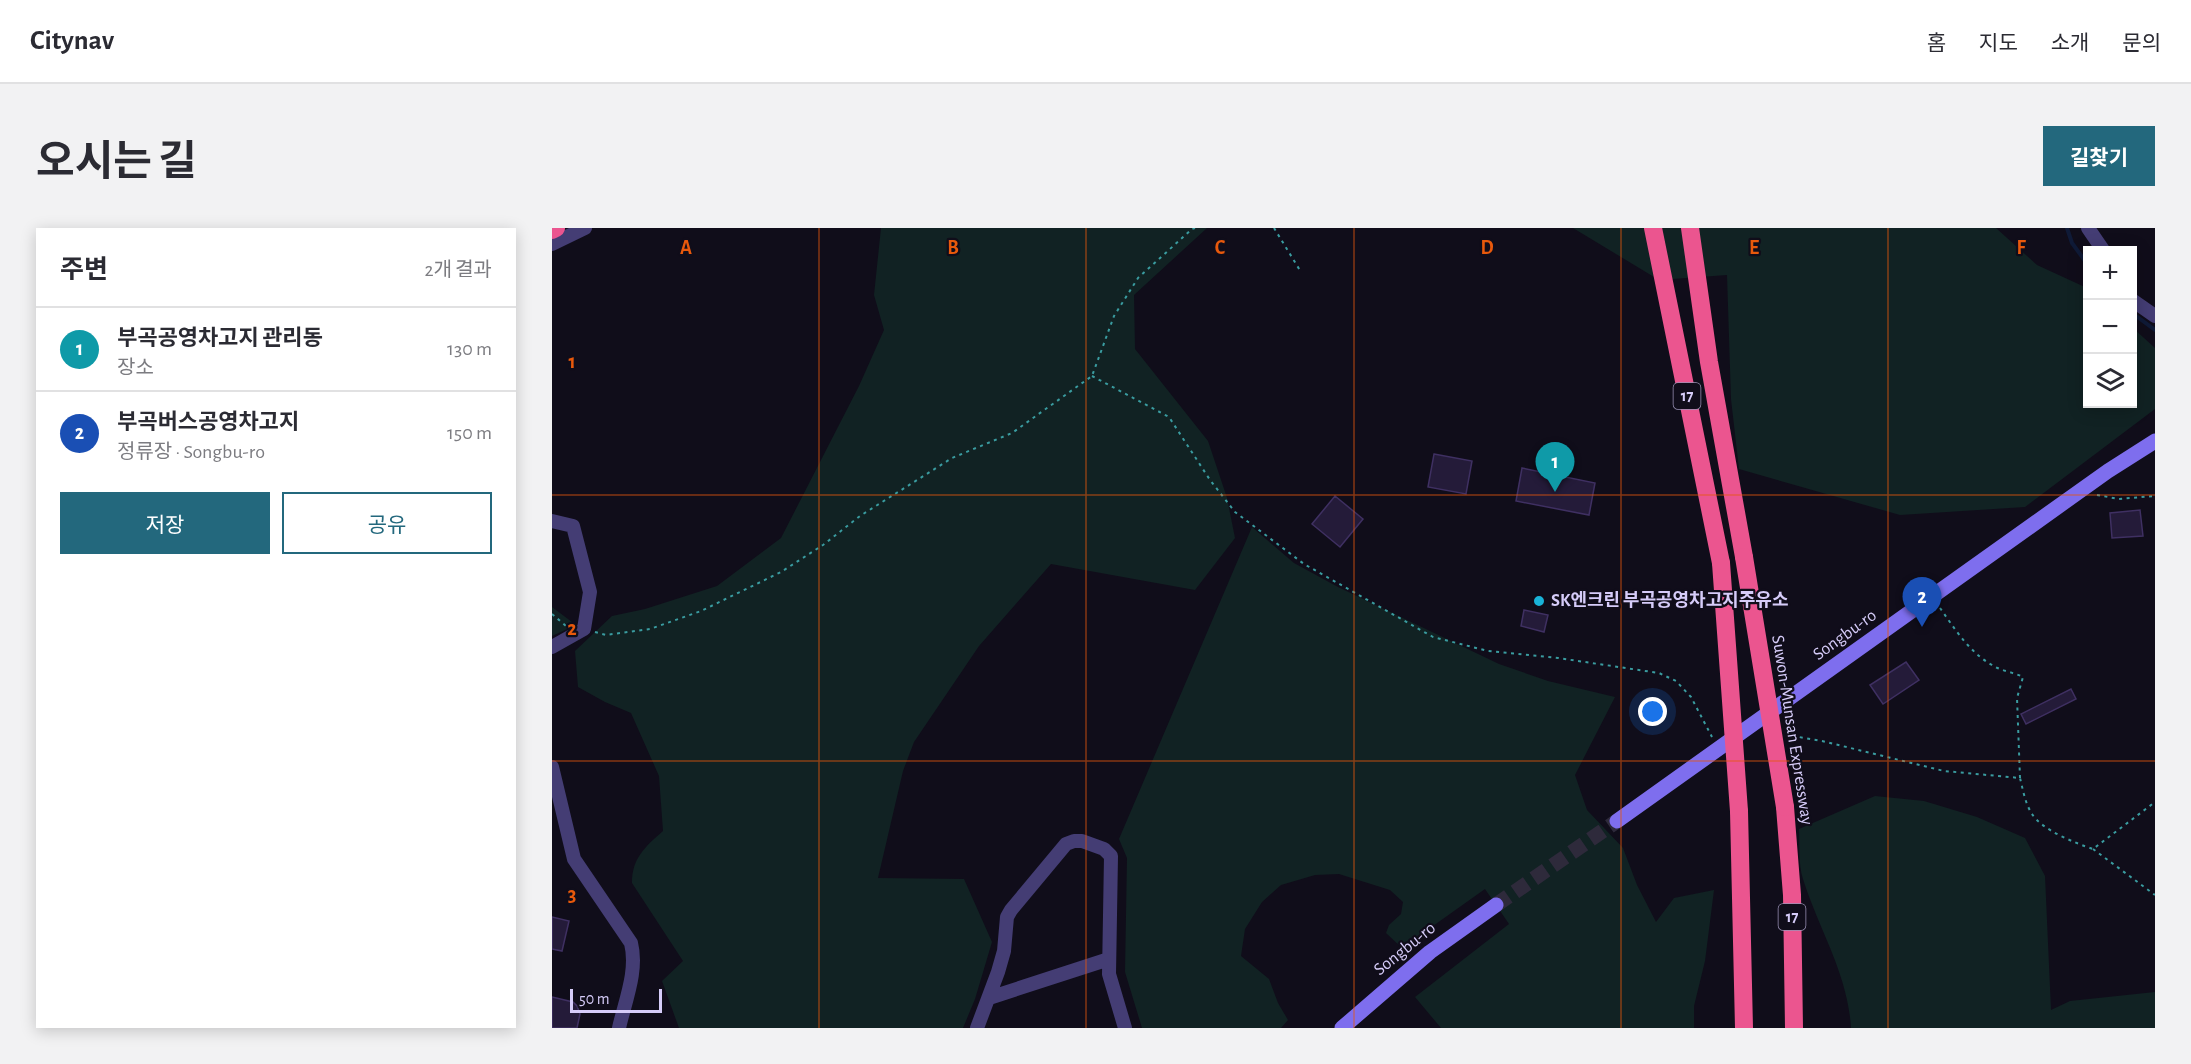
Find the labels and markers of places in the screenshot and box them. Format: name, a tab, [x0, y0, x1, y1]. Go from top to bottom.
pin: 1	[1536, 442, 1574, 492]
pin: 2	[1902, 578, 1942, 627]
place label: SK엔크린 부곡공영차고지주유소	[1551, 591, 1788, 610]
marker: SK엔크린 부곡공영차고지주유소	[1532, 594, 1546, 608]

